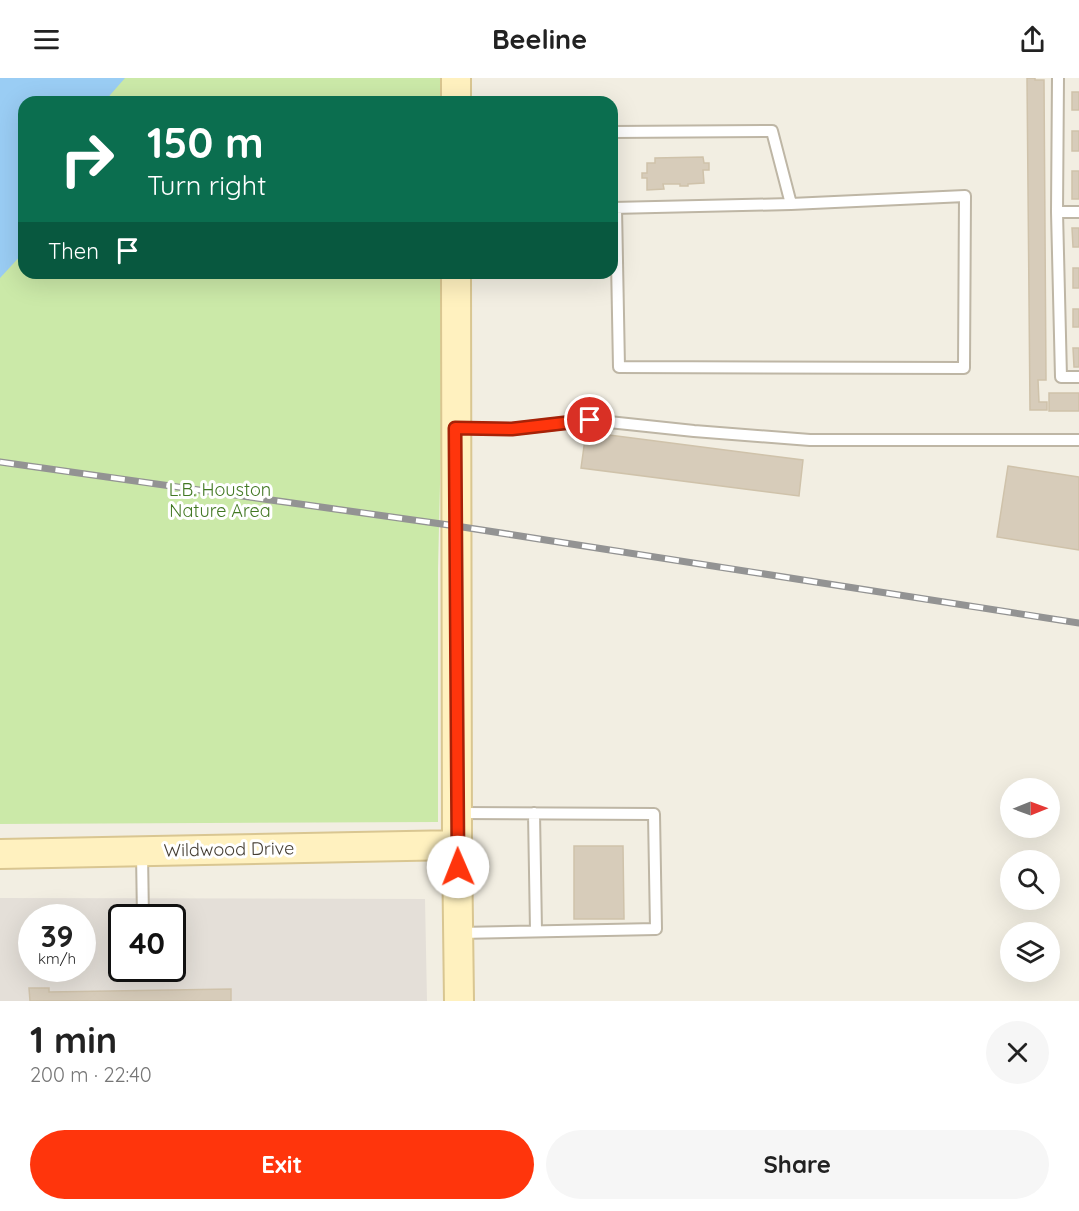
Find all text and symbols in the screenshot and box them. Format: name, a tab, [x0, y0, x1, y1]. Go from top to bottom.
text: Beeline	[492, 22, 587, 56]
icon: menu	[30, 23, 63, 56]
icon: share	[1016, 23, 1049, 56]
text: 150 m	[147, 116, 264, 169]
icon: right	[48, 120, 126, 198]
text: Turn right	[147, 168, 266, 202]
icon: arrive	[111, 234, 144, 267]
text: Then	[48, 237, 99, 265]
pin	[564, 394, 615, 445]
icon: arrive	[573, 403, 606, 436]
park label: L.B. Houston Nature Area	[169, 478, 271, 522]
north arrow	[1000, 778, 1060, 838]
map controls	[1000, 778, 1060, 982]
position arrow	[426, 835, 490, 899]
street label: Wildwood Drive	[164, 836, 294, 862]
button: search	[1000, 850, 1060, 910]
speed limit sign: 40	[108, 904, 186, 982]
text: 39	[40, 917, 74, 955]
button: layers	[1000, 922, 1060, 982]
text: km/h	[38, 949, 76, 968]
text: 1 min	[30, 1017, 117, 1062]
button: close	[986, 1021, 1049, 1084]
text: 200 m · 22:40	[30, 1062, 152, 1087]
button: Exit	[30, 1130, 534, 1199]
button: Share	[546, 1130, 1049, 1199]

